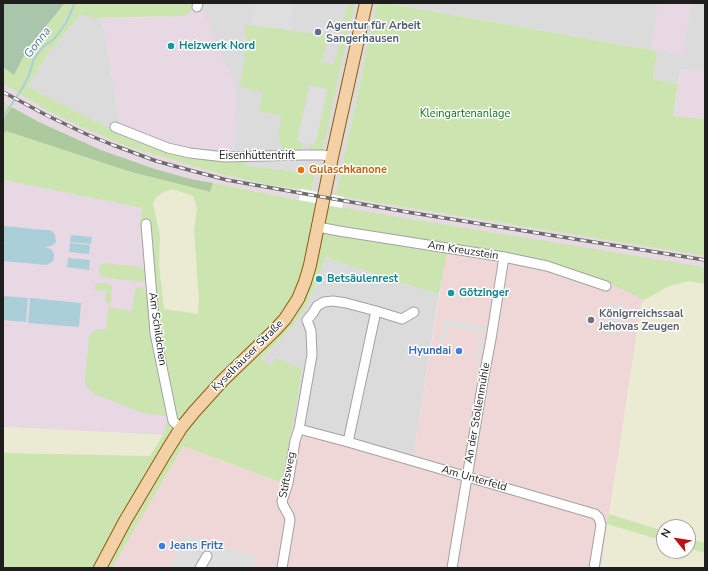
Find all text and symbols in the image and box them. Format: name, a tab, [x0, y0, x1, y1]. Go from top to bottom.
place label: Agentur für Arbeit Sangerhausen	[326, 19, 421, 45]
water label: Gonna	[21, 25, 55, 61]
marker: Agentur für Arbeit Sangerhausen	[313, 27, 323, 37]
place label: Heizwerk Nord	[179, 39, 255, 53]
marker: Heizwerk Nord	[166, 41, 176, 51]
park label: Kleingartenanlage	[420, 107, 510, 121]
street label: Eisenhüttentrift	[219, 149, 295, 163]
place label: Gulaschkanone	[309, 163, 387, 177]
marker: Gulaschkanone	[296, 165, 306, 175]
street label: Am Kreuzstein	[427, 239, 499, 263]
place label: Betsäulenrest	[327, 272, 398, 286]
marker: Betsäulenrest	[314, 274, 324, 284]
place label: Götzinger	[459, 286, 509, 300]
marker: Götzinger	[446, 288, 456, 298]
street label: Am Schildchen	[145, 291, 169, 367]
place label: Königrreichssaal Jehovas Zeugen	[599, 307, 684, 333]
marker: Königrreichssaal Jehovas Zeugen	[586, 315, 596, 325]
street label: Kyselhäuser Straße	[210, 318, 286, 394]
place label: Hyundai	[408, 344, 451, 358]
marker: Hyundai	[454, 346, 464, 356]
street label: An der Stollenmühle	[463, 362, 493, 464]
street label: Stiftsweg	[277, 451, 299, 499]
street label: Am Unterfeld	[440, 463, 508, 495]
north arrow	[656, 519, 696, 559]
text: N	[657, 526, 675, 541]
place label: Jeans Fritz	[170, 539, 223, 553]
marker: Jeans Fritz	[157, 541, 167, 551]

